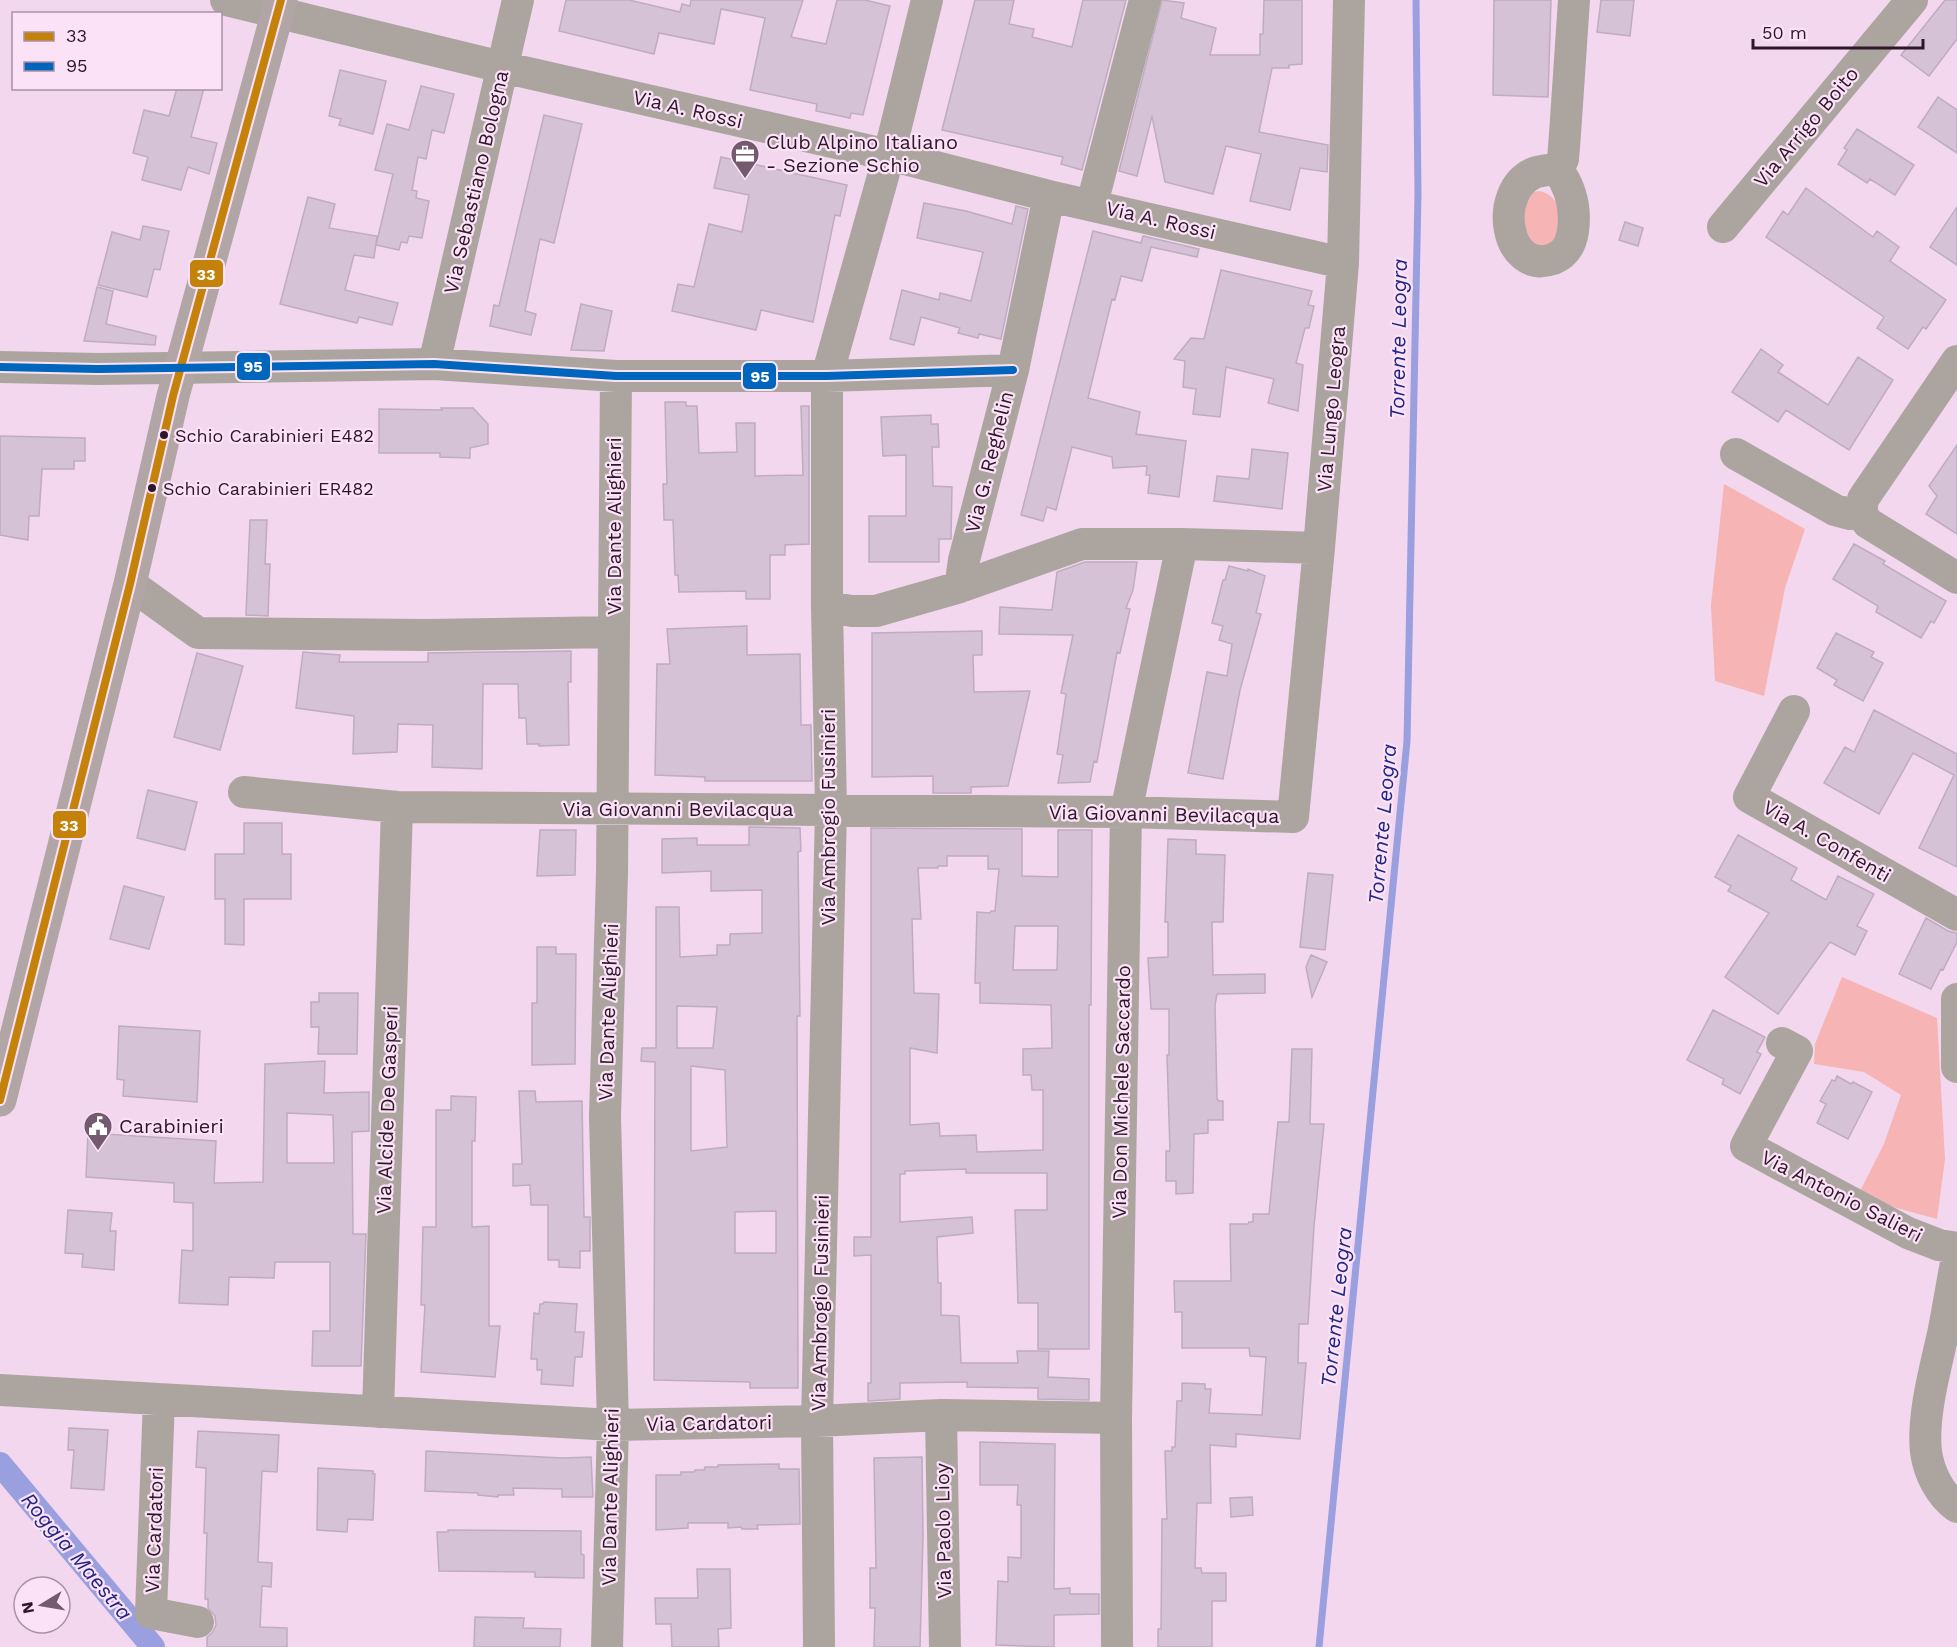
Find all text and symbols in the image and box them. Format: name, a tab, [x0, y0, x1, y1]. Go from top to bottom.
legend	[12, 12, 222, 90]
scale bar	[1753, 12, 1922, 50]
text: 50 m	[1762, 22, 1807, 43]
text: 33	[66, 25, 87, 46]
text: 95	[66, 55, 88, 76]
street label: Via Arrigo Boito	[1749, 62, 1863, 192]
street label: Via Sebastiano Bologna	[439, 68, 513, 296]
street label: Via A. Rossi	[631, 85, 745, 133]
place label: Club Alpino Italiano - Sezione Schio	[766, 130, 958, 177]
office icon: Club Alpino Italiano - Sezione Schio	[729, 138, 761, 180]
street label: Via A. Rossi	[1104, 196, 1218, 244]
water label: Torrente Leogra	[1384, 258, 1412, 420]
line badge: 33	[189, 259, 224, 288]
text: 33	[197, 265, 215, 284]
street label: Via Lungo Leogra	[1312, 325, 1350, 493]
line badge: 95	[236, 352, 271, 381]
text: 95	[243, 357, 263, 376]
line badge: 95	[742, 362, 777, 390]
text: 95	[750, 367, 770, 386]
street label: Via G. Reghelin	[960, 389, 1018, 535]
place label: Schio Carabinieri E482	[175, 425, 374, 446]
marker: Schio Carabinieri E482	[158, 429, 170, 441]
street label: Via Dante Alighieri	[602, 437, 626, 615]
place label: Schio Carabinieri ER482	[163, 478, 374, 499]
marker: Schio Carabinieri ER482	[146, 482, 158, 494]
street label: Via Ambrogio Fusinieri	[816, 709, 840, 925]
water label: Torrente Leogra	[1363, 743, 1401, 905]
street label: Via A. Confenti	[1759, 795, 1895, 887]
street label: Via Giovanni Bevilacqua	[563, 797, 794, 821]
street label: Via Giovanni Bevilacqua	[1048, 800, 1280, 828]
line badge: 33	[52, 810, 87, 839]
text: 33	[60, 816, 78, 835]
street label: Via Dante Alighieri	[593, 923, 623, 1101]
street label: Via Don Michele Saccardo	[1107, 965, 1135, 1219]
street label: Via Alcide De Gasperi	[371, 1005, 403, 1215]
public building icon: Carabinieri	[82, 1110, 114, 1152]
place label: Carabinieri	[119, 1114, 224, 1138]
street label: Via Antonio Salieri	[1757, 1145, 1927, 1247]
street label: Via Ambrogio Fusinieri	[806, 1194, 834, 1412]
water label: Torrente Leogra	[1315, 1226, 1357, 1388]
street label: Via Dante Alighieri	[596, 1408, 624, 1586]
street label: Via Cardatori	[646, 1410, 772, 1436]
street label: Via Paolo Lioy	[930, 1462, 956, 1599]
street label: Via Cardatori	[140, 1467, 168, 1593]
water label: Roggia Maestra	[16, 1487, 138, 1625]
north arrow	[12, 1575, 72, 1635]
text: N	[17, 1600, 38, 1615]

